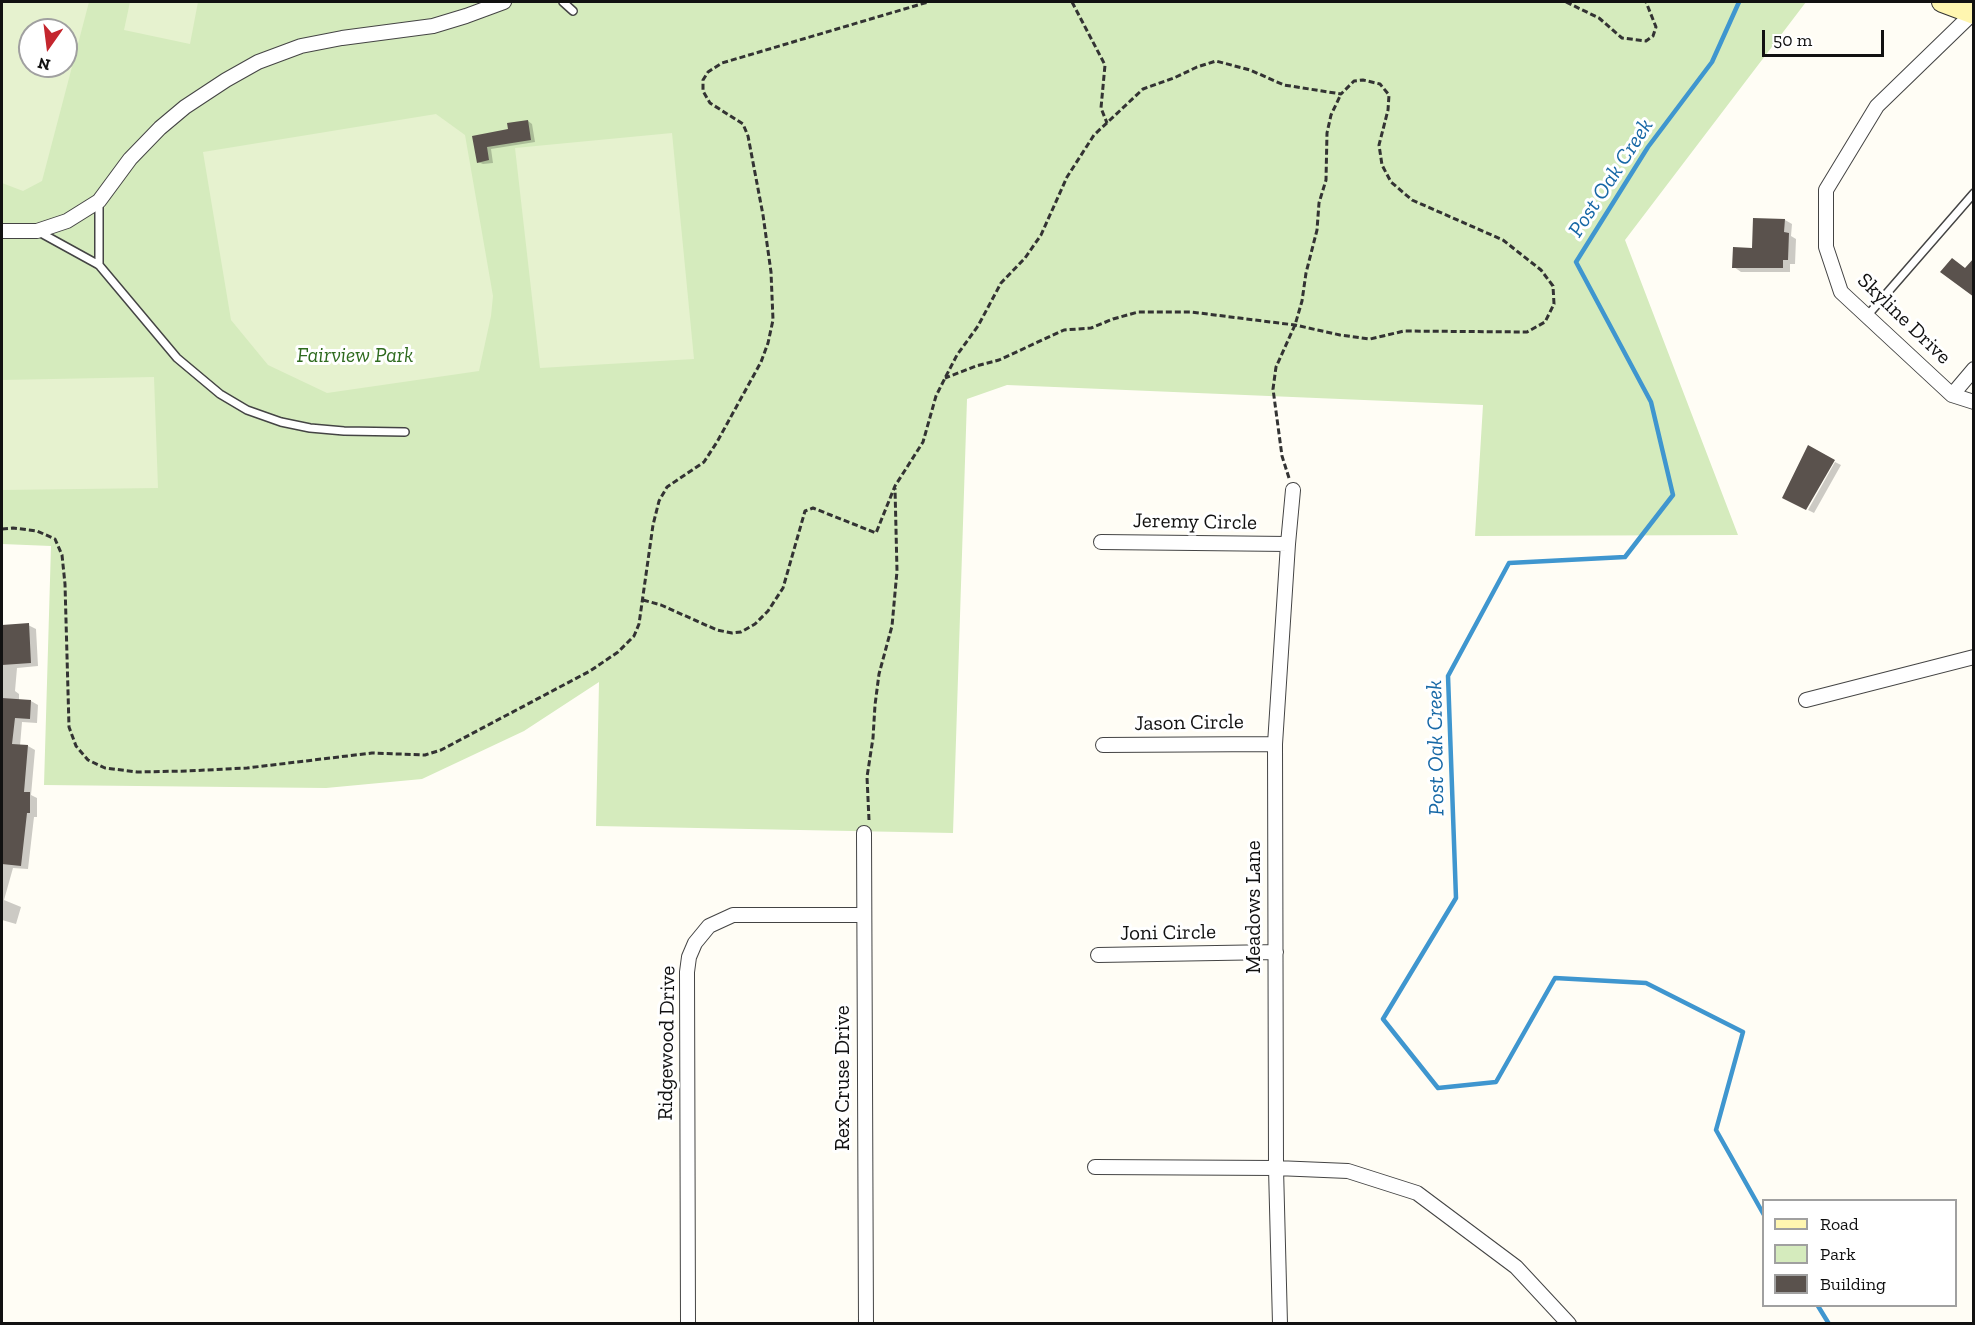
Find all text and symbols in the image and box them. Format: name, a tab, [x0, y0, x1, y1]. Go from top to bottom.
north arrow	[18, 18, 78, 78]
scale bar	[1765, 18, 1886, 56]
text: 50 m	[1773, 29, 1812, 51]
text: N	[36, 53, 52, 75]
water label: Post Oak Creek	[1563, 114, 1659, 242]
street label: Skyline Drive	[1852, 268, 1956, 370]
park label: Fairview Park	[297, 343, 413, 369]
street label: Jeremy Circle	[1133, 508, 1257, 536]
water label: Post Oak Creek	[1422, 680, 1450, 816]
street label: Jason Circle	[1134, 709, 1244, 737]
street label: Meadows Lane	[1241, 840, 1267, 974]
street label: Joni Circle	[1120, 920, 1216, 946]
street label: Ridgewood Drive	[653, 965, 681, 1121]
street label: Rex Cruse Drive	[830, 1005, 856, 1151]
legend	[1762, 1199, 1957, 1307]
text: Road	[1820, 1213, 1859, 1235]
text: Park	[1820, 1243, 1856, 1265]
text: Building	[1820, 1273, 1886, 1295]

